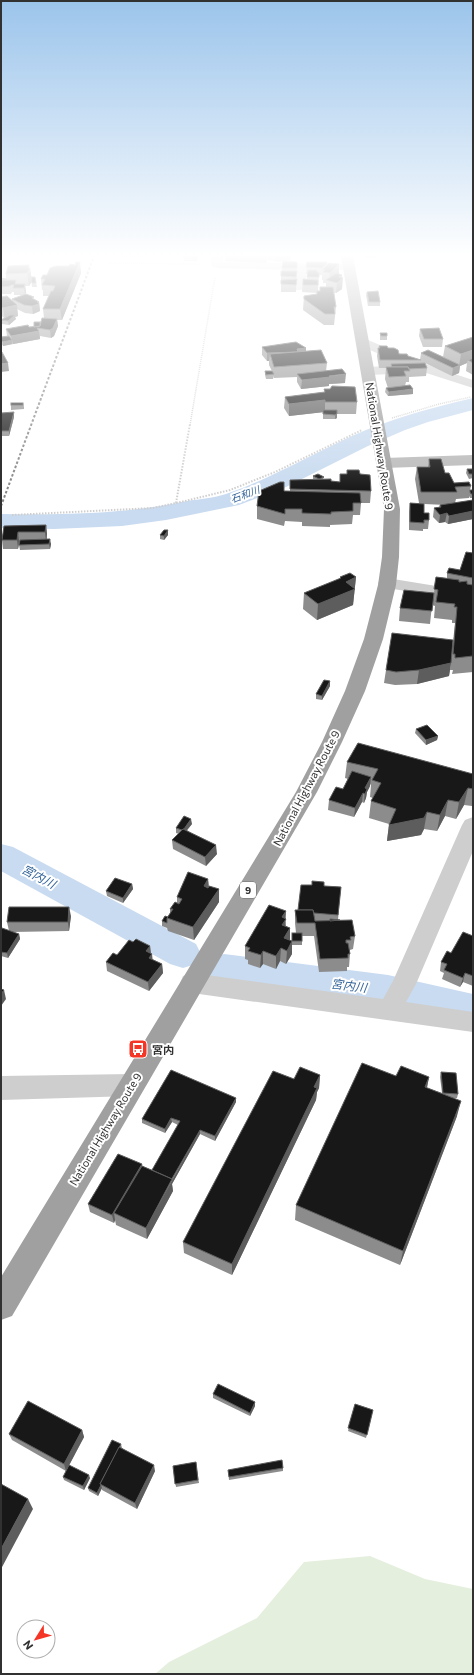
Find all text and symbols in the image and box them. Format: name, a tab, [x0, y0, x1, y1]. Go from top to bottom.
street label: National Highway Route 9	[363, 381, 397, 511]
water label: 石和川	[229, 483, 262, 505]
street label: National Highway Route 9	[270, 728, 342, 848]
water label: 宮内川	[20, 861, 60, 892]
road number: 9	[240, 882, 256, 898]
water label: 宮内川	[330, 976, 370, 994]
bus stop icon: 宮内	[127, 1038, 149, 1060]
place label: 宮内	[152, 1043, 174, 1056]
street label: National Highway Route 9	[66, 1070, 144, 1188]
north arrow	[16, 1619, 56, 1659]
text: N	[20, 1638, 35, 1653]

